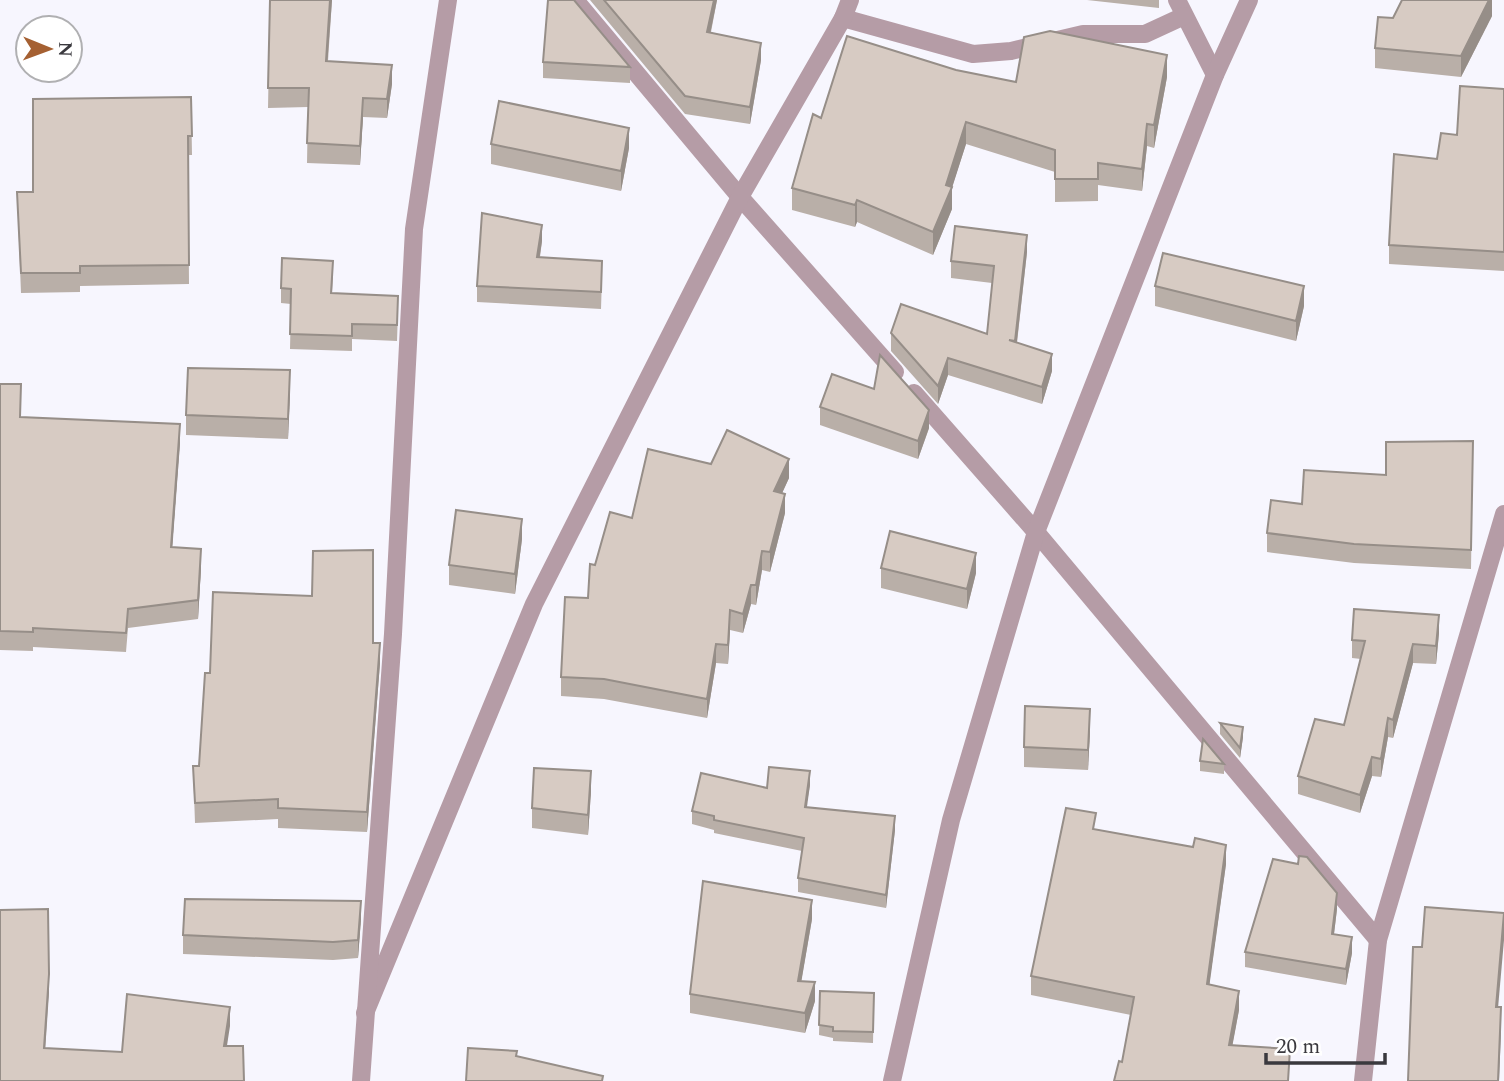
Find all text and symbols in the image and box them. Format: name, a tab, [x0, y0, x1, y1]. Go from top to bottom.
north arrow	[14, 14, 84, 84]
text: N	[50, 41, 79, 57]
scale bar	[1266, 1021, 1385, 1066]
text: 20 m	[1276, 1031, 1320, 1063]

